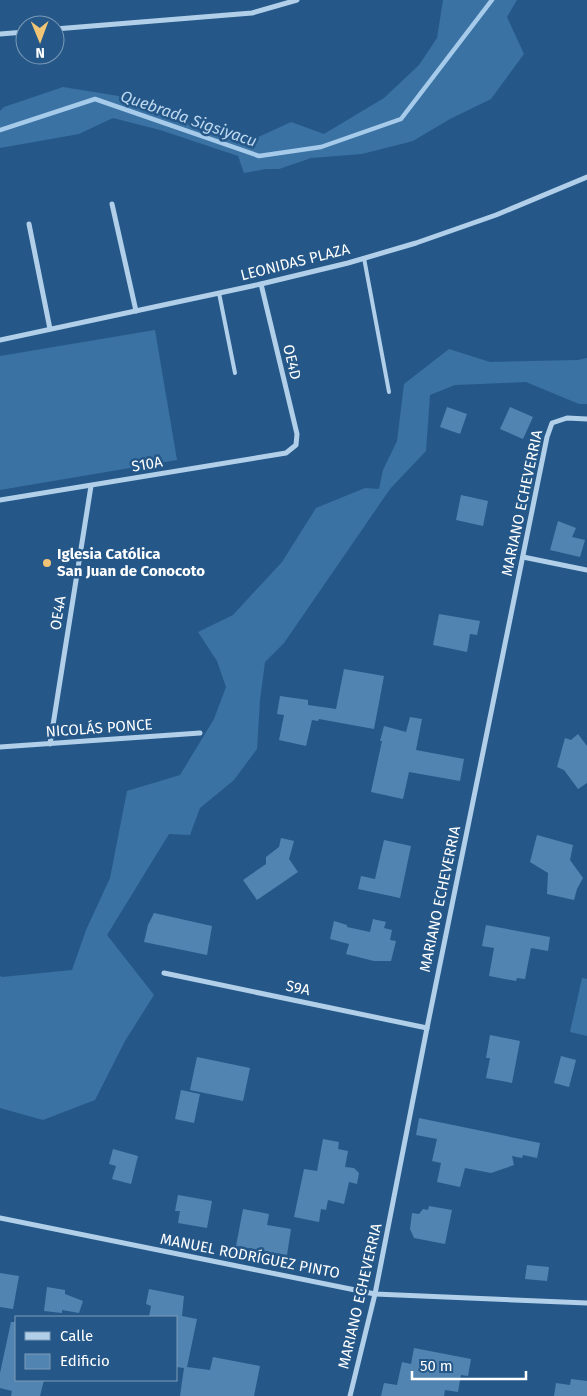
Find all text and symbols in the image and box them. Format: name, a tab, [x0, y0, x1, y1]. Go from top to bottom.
north arrow	[15, 15, 65, 65]
text: N	[35, 44, 45, 61]
water label: Quebrada Sigsiyacu	[118, 86, 259, 151]
street label: LEONIDAS PLAZA	[239, 240, 352, 284]
street label: OE4D	[279, 343, 305, 381]
street label: MARIANO ECHEVERRIA	[498, 428, 546, 578]
street label: S10A	[130, 452, 164, 476]
place label: Iglesia Católica San Juan de Conocoto	[57, 545, 205, 580]
marker: Iglesia Católica San Juan de Conocoto	[41, 557, 53, 569]
street label: OE4A	[46, 594, 70, 631]
street label: NICOLÁS PONCE	[45, 715, 153, 741]
street label: MARIANO ECHEVERRIA	[416, 824, 464, 974]
street label: S9A	[284, 977, 312, 999]
street label: MARIANO ECHEVERRIA	[334, 1221, 386, 1371]
street label: MANUEL RODRÍGUEZ PINTO	[159, 1230, 341, 1282]
legend	[15, 1316, 178, 1381]
text: Calle	[60, 1327, 93, 1345]
scale bar	[412, 1348, 526, 1380]
text: Edificio	[60, 1352, 110, 1370]
text: 50 m	[420, 1357, 453, 1375]

